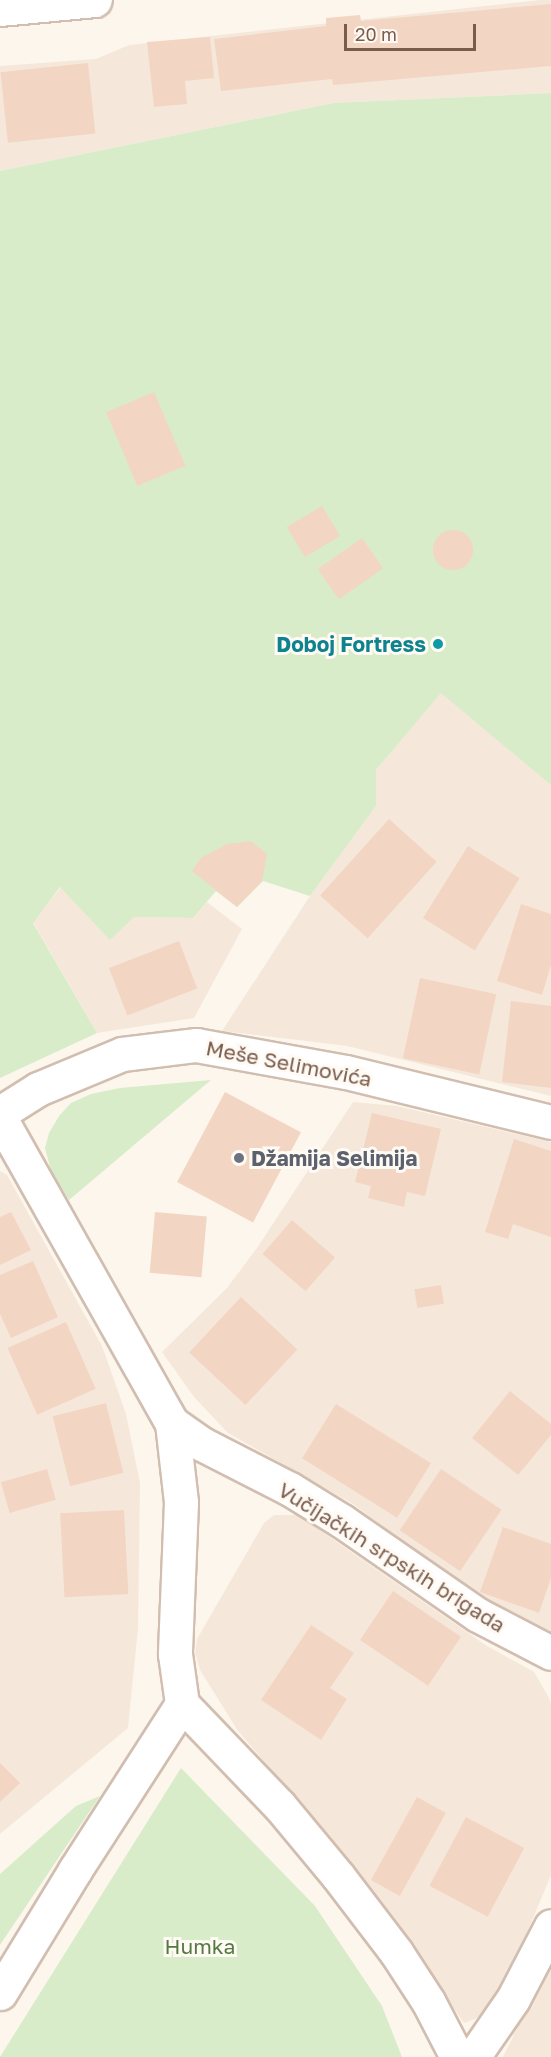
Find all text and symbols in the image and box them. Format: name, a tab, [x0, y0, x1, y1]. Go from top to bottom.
scale bar	[347, 12, 479, 50]
text: 20 m	[355, 23, 397, 45]
place label: Doboj Fortress	[276, 631, 426, 657]
marker: Doboj Fortress	[431, 637, 445, 651]
street label: Meše Selimovića	[204, 1035, 374, 1091]
place label: Džamija Selimija	[251, 1145, 417, 1171]
marker: Džamija Selimija	[232, 1151, 246, 1165]
street label: Vučijačkih srpskih brigada	[274, 1477, 510, 1637]
park label: Humka	[165, 1933, 235, 1959]

